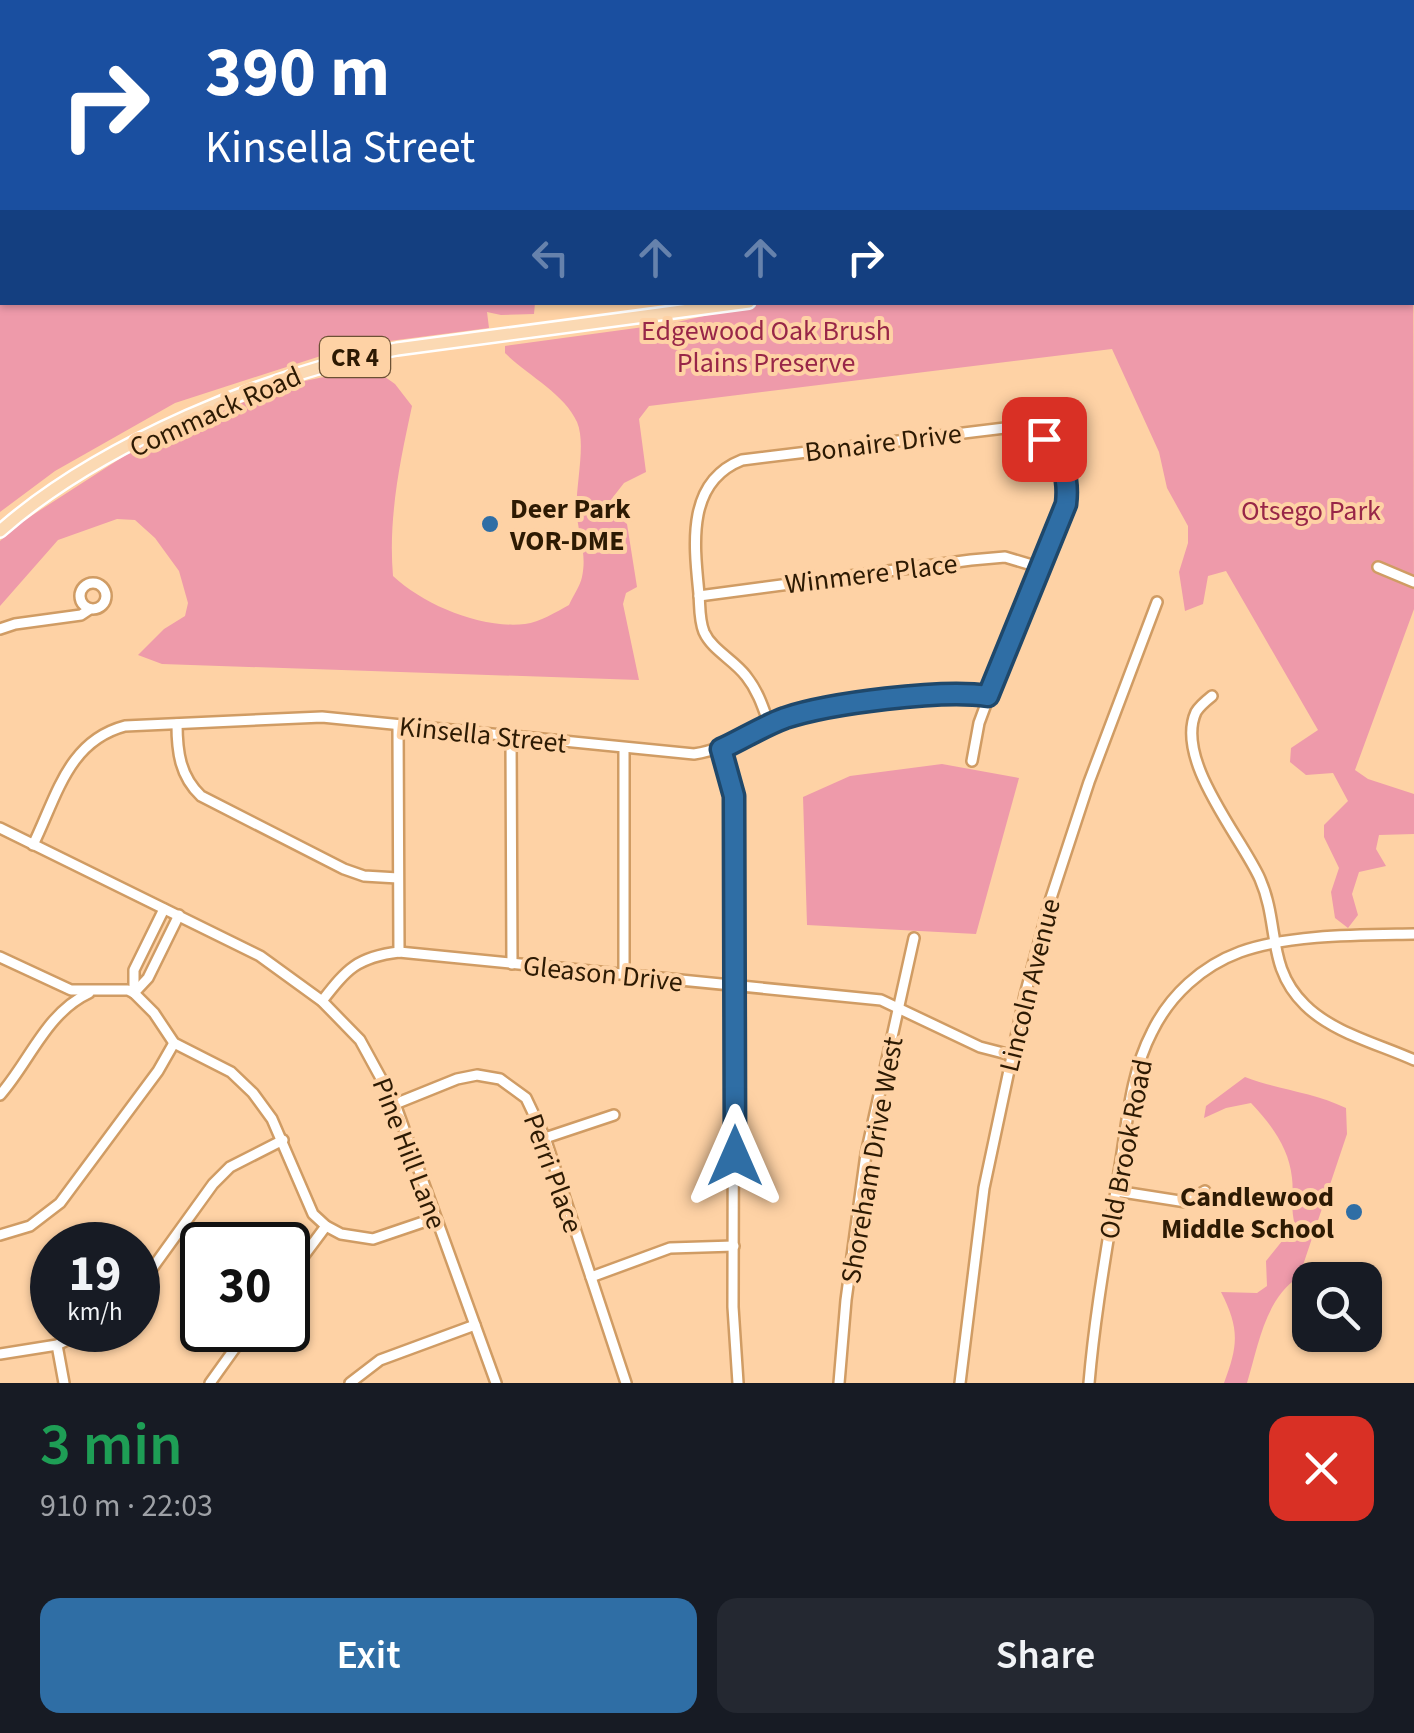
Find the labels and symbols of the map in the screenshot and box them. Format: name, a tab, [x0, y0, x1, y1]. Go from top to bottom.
park label: Edgewood Oak Brush Plains Preserve	[641, 311, 891, 383]
road number: CR 4	[320, 337, 390, 377]
street label: Commack Road	[123, 356, 308, 468]
pin	[1002, 397, 1087, 482]
street label: Bonaire Drive	[802, 414, 964, 472]
place label: Deer Park VOR-DME	[509, 489, 631, 561]
park label: Otsego Park	[1241, 491, 1381, 531]
marker: Deer Park VOR-DME	[479, 513, 501, 535]
street label: Winmere Place	[783, 544, 960, 604]
street label: Kinsella Street	[397, 706, 569, 764]
street label: Lincoln Avenue	[989, 894, 1071, 1076]
street label: Gleason Drive	[521, 946, 685, 1002]
street label: Shoreham Drive West	[831, 1033, 913, 1287]
street label: Old Brook Road	[1089, 1056, 1163, 1243]
street label: Pine Hill Lane	[362, 1072, 456, 1235]
position arrow	[683, 1104, 787, 1208]
street label: Perri Place	[513, 1108, 593, 1239]
place label: Candlewood Middle School	[1161, 1177, 1334, 1249]
marker: Candlewood Middle School	[1343, 1201, 1365, 1223]
speed limit sign: 30	[180, 1222, 310, 1352]

